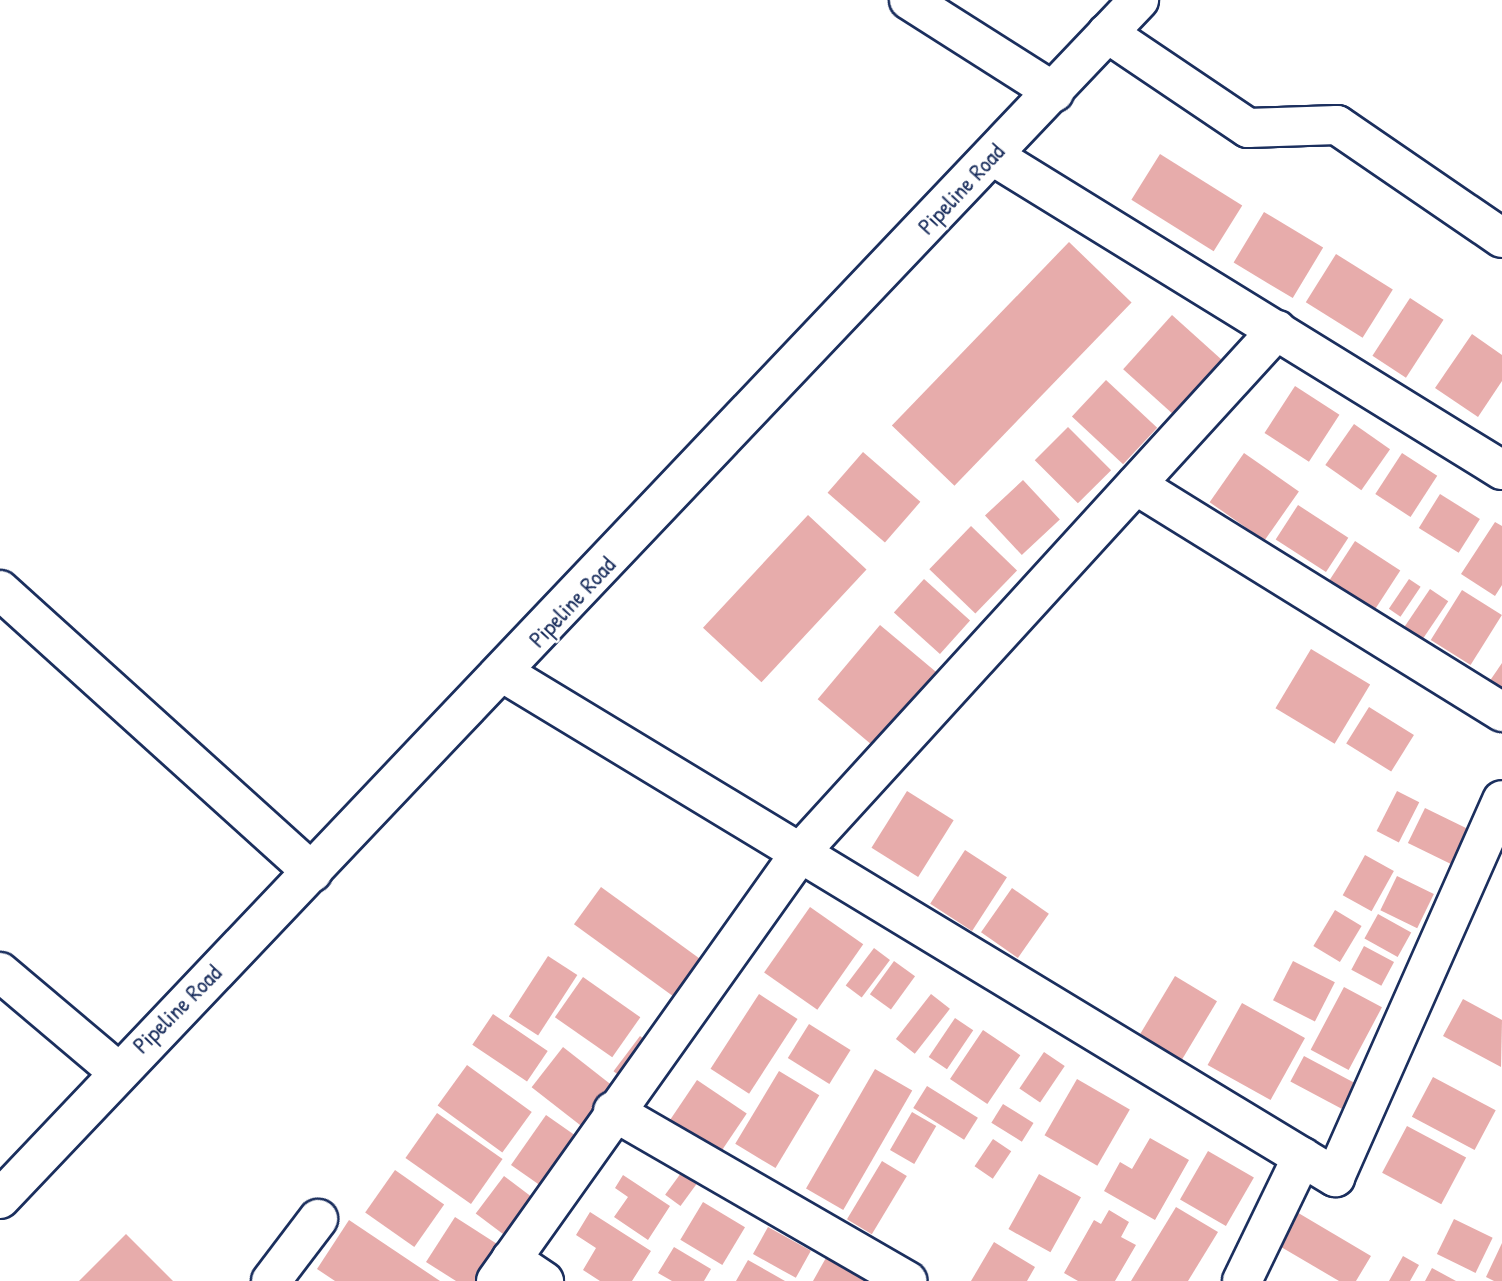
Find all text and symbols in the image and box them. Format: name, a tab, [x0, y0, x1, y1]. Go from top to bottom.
street label: Pipeline Road	[912, 138, 1010, 240]
street label: Pipeline Road	[523, 551, 621, 653]
street label: Pipeline Road	[127, 959, 227, 1059]

